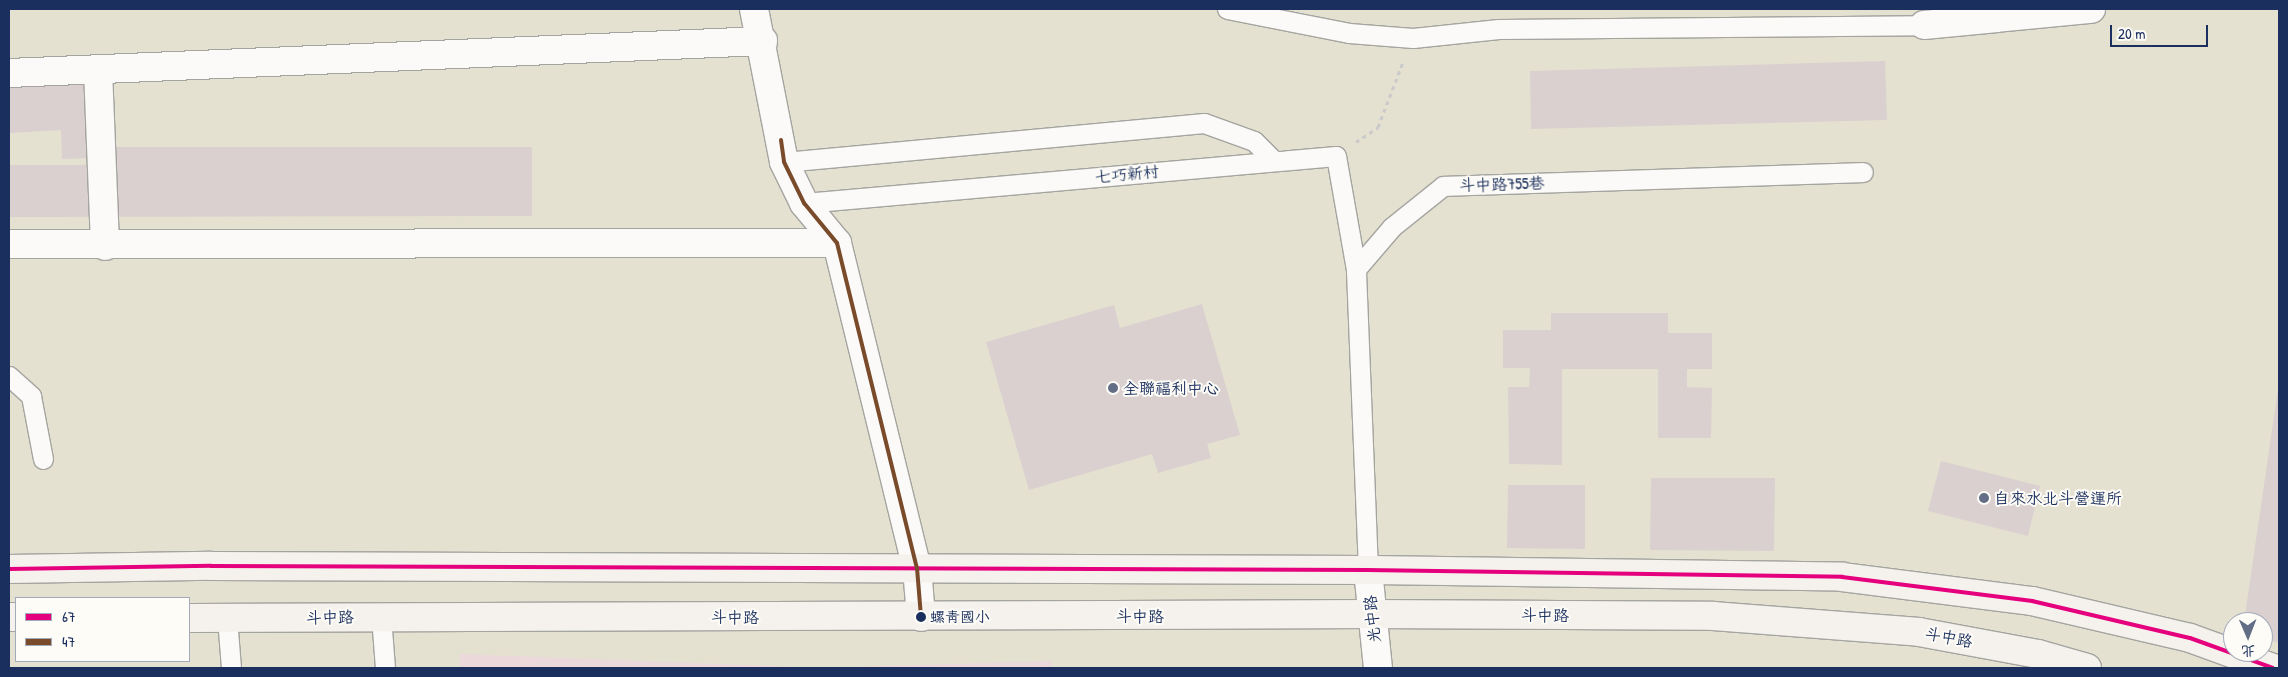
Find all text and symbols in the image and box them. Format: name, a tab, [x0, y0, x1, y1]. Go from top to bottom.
scale bar	[2113, 15, 2210, 47]
text: 20 m	[2118, 23, 2145, 44]
street label: 七巧新村	[1094, 162, 1160, 186]
street label: 斗中路755巷	[1459, 173, 1545, 195]
place label: 全聯福利中心	[1123, 378, 1219, 398]
marker: 全聯福利中心	[1107, 382, 1119, 394]
place label: 自來水北斗營運所	[1994, 488, 2122, 508]
marker: 自來水北斗營運所	[1978, 492, 1990, 504]
street label: 光中路	[1360, 594, 1384, 644]
legend	[15, 597, 190, 662]
street label: 斗中路	[1521, 605, 1569, 625]
text: 67	[62, 606, 75, 627]
street label: 斗中路	[1116, 606, 1164, 626]
street label: 斗中路	[306, 607, 354, 627]
street label: 斗中路	[711, 607, 759, 627]
place label: 螺青國小	[930, 608, 990, 626]
marker: 螺青國小	[916, 612, 926, 622]
north arrow	[2223, 612, 2273, 662]
street label: 斗中路	[1924, 623, 1974, 651]
text: 47	[62, 631, 75, 652]
text: 北	[2241, 642, 2255, 661]

